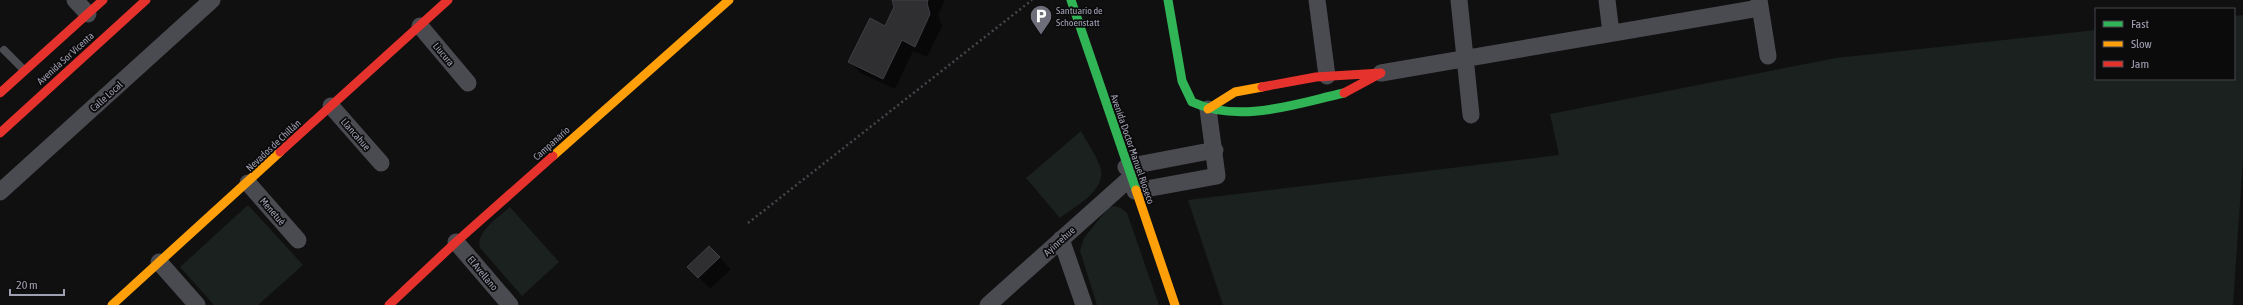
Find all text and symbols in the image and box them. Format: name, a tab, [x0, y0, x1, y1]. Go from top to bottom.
parking icon: Santuario de Schoenstatt	[1028, 3, 1054, 36]
place label: Santuario de Schoenstatt	[1056, 5, 1103, 28]
legend	[2095, 8, 2235, 80]
text: Fast	[2131, 17, 2149, 31]
street label: Avenida Sor Vicenta	[35, 30, 96, 87]
text: Slow	[2131, 37, 2152, 51]
street label: Liucura	[431, 40, 457, 68]
text: Jam	[2131, 57, 2149, 71]
street label: Calle Local	[88, 79, 125, 114]
street label: Avenida Doctor Manuel Rioseco	[1109, 93, 1157, 206]
street label: Llancahue	[339, 116, 373, 153]
street label: Nevados de Chillán	[244, 117, 303, 173]
street label: Campanario	[531, 124, 572, 163]
street label: Menetué	[258, 195, 288, 228]
street label: Ayinrehue	[1042, 224, 1077, 258]
street label: El Avellano	[465, 254, 500, 293]
scale bar	[10, 271, 64, 297]
text: 20 m	[16, 278, 38, 292]

